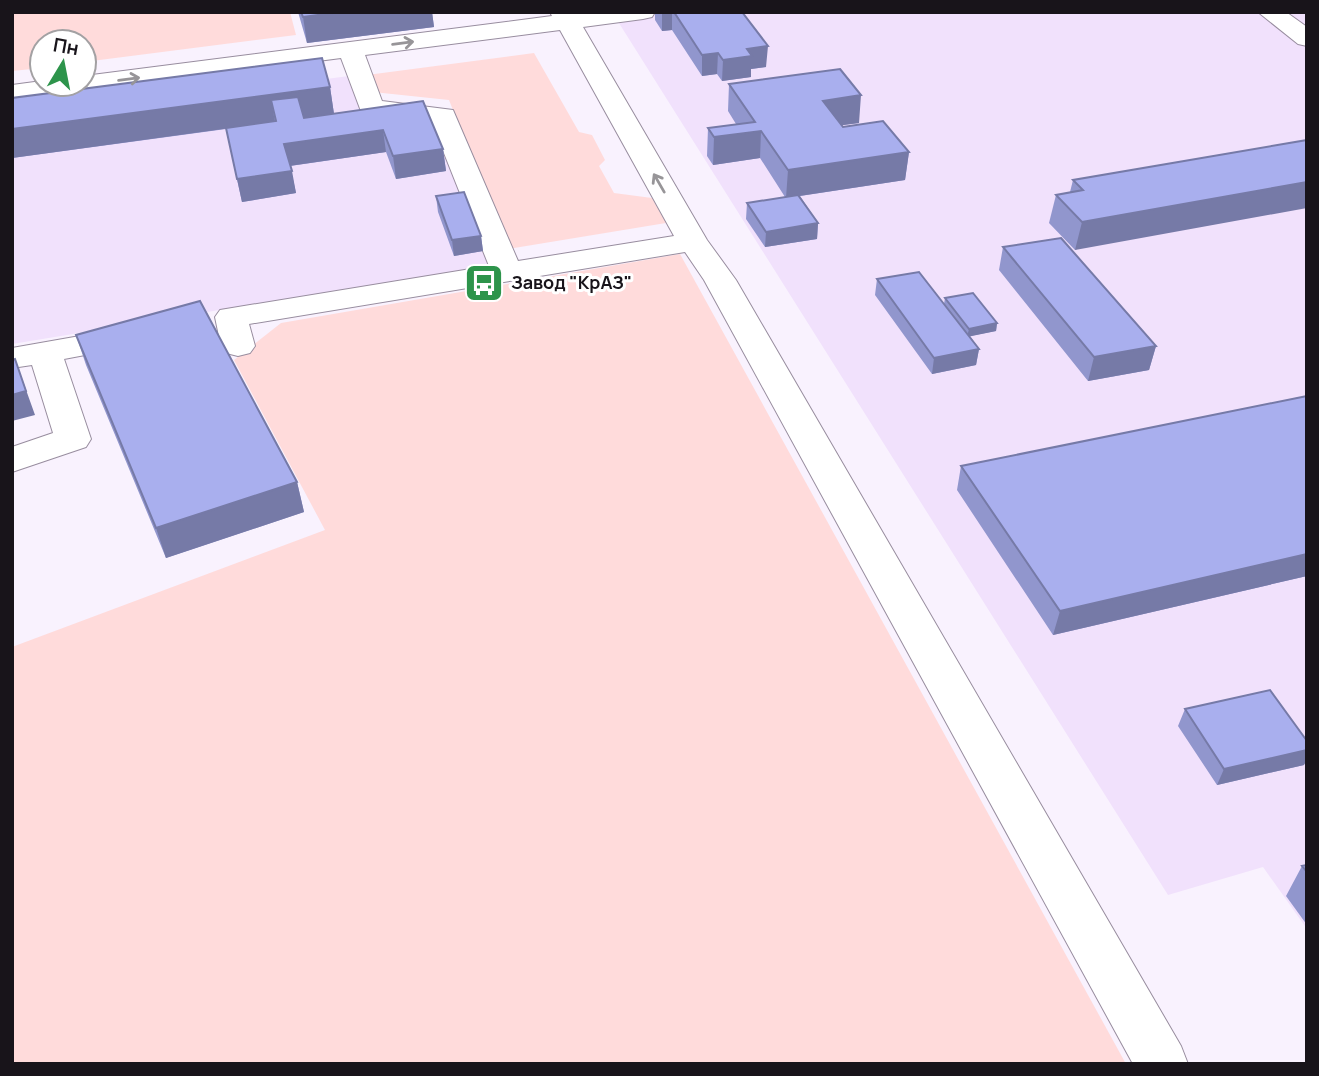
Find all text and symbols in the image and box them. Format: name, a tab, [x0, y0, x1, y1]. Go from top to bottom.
north arrow	[28, 28, 98, 98]
text: Пн	[51, 31, 81, 61]
one-way arrow	[391, 37, 414, 50]
one-way arrow	[117, 72, 139, 85]
one-way arrow	[652, 173, 666, 193]
bus stop icon: Завод "КрАЗ"	[463, 262, 505, 304]
place label: Завод "КрАЗ"	[511, 270, 632, 294]

